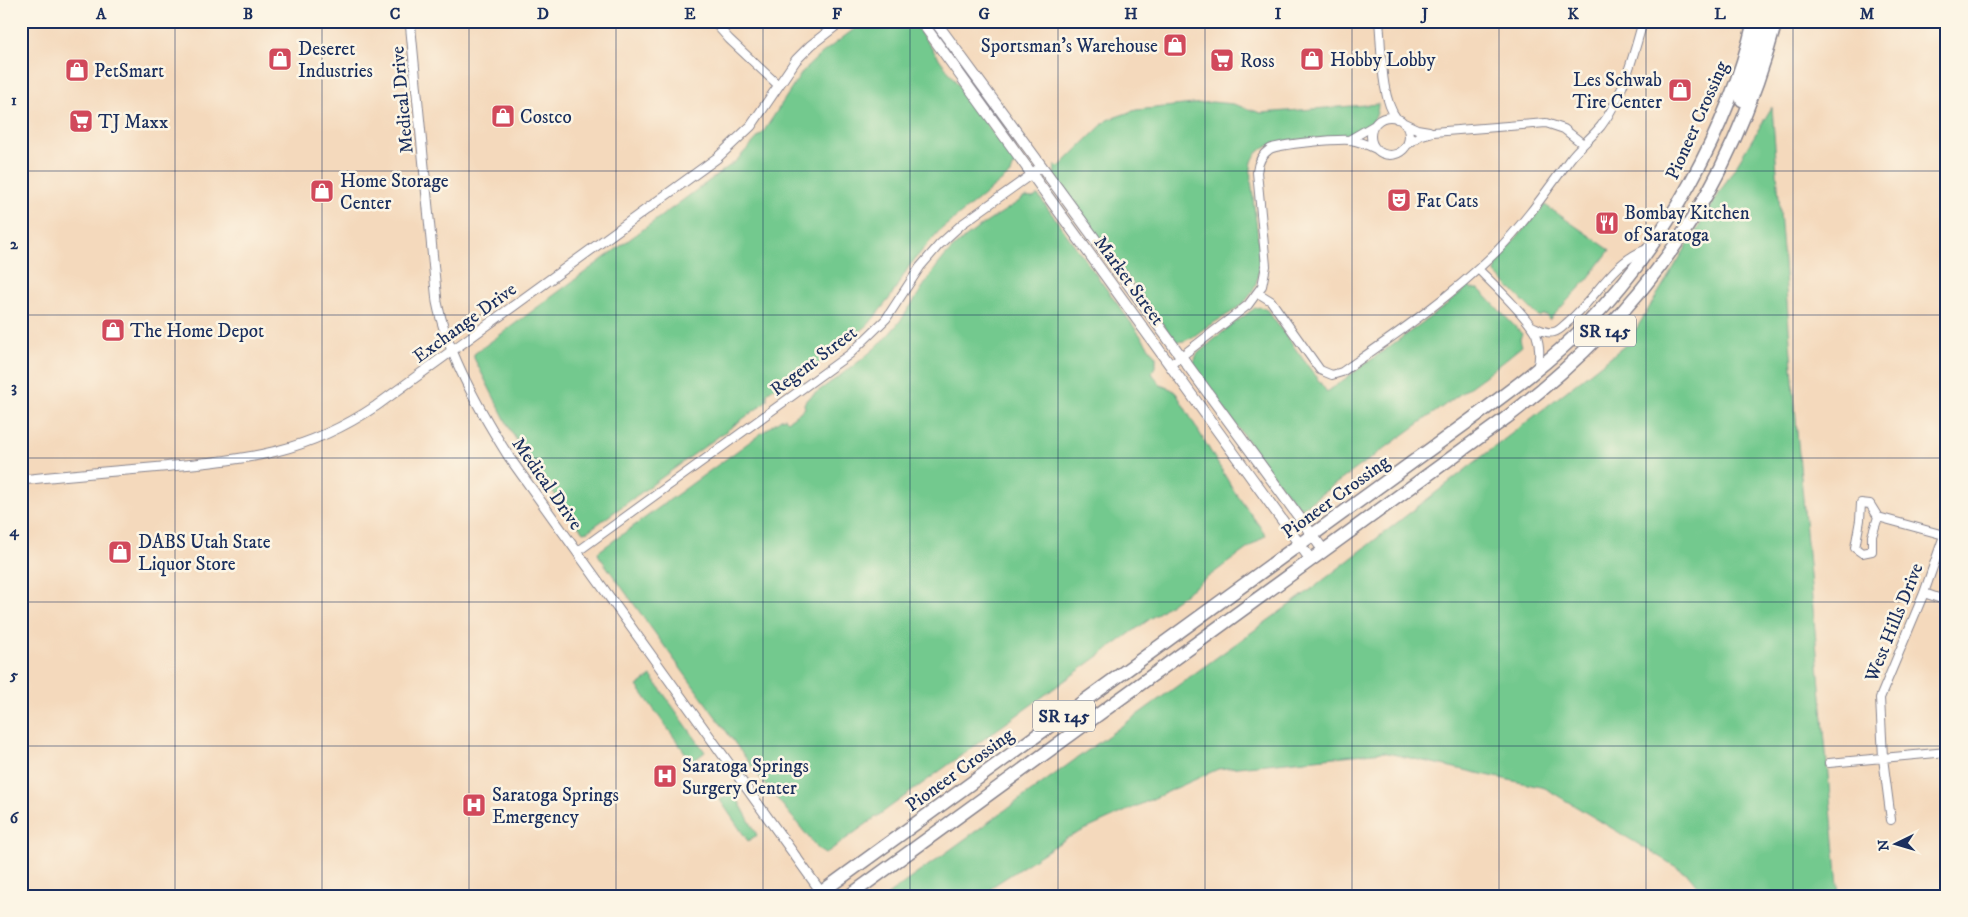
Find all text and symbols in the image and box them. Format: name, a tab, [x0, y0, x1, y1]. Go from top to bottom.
text: A	[95, 4, 107, 24]
text: B	[243, 4, 253, 24]
text: C	[390, 4, 400, 24]
text: D	[537, 4, 549, 24]
text: E	[684, 4, 696, 24]
text: F	[832, 4, 842, 24]
text: G	[978, 4, 990, 24]
text: H	[1124, 4, 1138, 24]
text: I	[1275, 4, 1282, 24]
text: J	[1420, 4, 1429, 24]
text: K	[1567, 4, 1579, 24]
text: L	[1714, 4, 1726, 24]
text: M	[1860, 4, 1875, 24]
shop icon: Sportsman's Warehouse	[1162, 32, 1188, 58]
place label: Sportsman's Warehouse	[981, 35, 1158, 58]
place label: Deseret Industries	[298, 38, 373, 83]
street label: Medical Drive	[386, 45, 419, 155]
shop icon: Deseret Industries	[267, 46, 293, 72]
shop icon: Hobby Lobby	[1299, 46, 1325, 72]
supermarket icon: Ross	[1209, 47, 1235, 73]
place label: Hobby Lobby	[1330, 49, 1437, 72]
place label: Ross	[1240, 50, 1274, 73]
shop icon: PetSmart	[64, 57, 90, 83]
street label: Pioneer Crossing	[1661, 57, 1734, 184]
place label: PetSmart	[94, 60, 164, 83]
place label: Les Schwab Tire Center	[1572, 69, 1662, 114]
shop icon: Les Schwab Tire Center	[1667, 77, 1693, 103]
text: 1	[11, 90, 17, 110]
shop icon: Costco	[490, 103, 516, 129]
place label: Costco	[520, 106, 572, 129]
supermarket icon: TJ Maxx	[68, 108, 94, 134]
place label: TJ Maxx	[98, 111, 169, 134]
place label: Home Storage Center	[340, 170, 449, 215]
shop icon: Home Storage Center	[309, 178, 335, 204]
theatre icon: Fat Cats	[1386, 187, 1412, 213]
place label: Fat Cats	[1416, 190, 1478, 213]
place label: Bombay Kitchen of Saratoga	[1624, 202, 1750, 247]
restaurant icon: Bombay Kitchen of Saratoga	[1594, 210, 1620, 236]
street label: Market Street	[1089, 232, 1169, 330]
text: 2	[10, 234, 19, 254]
street label: Exchange Drive	[409, 278, 521, 368]
road number: SR 145	[1574, 316, 1636, 346]
shop icon: The Home Depot	[100, 317, 126, 343]
place label: The Home Depot	[130, 320, 264, 343]
street label: Regent Street	[766, 321, 862, 401]
text: 3	[11, 377, 17, 397]
street label: Medical Drive	[506, 433, 587, 535]
street label: Pioneer Crossing	[1278, 450, 1395, 544]
text: 4	[8, 521, 19, 541]
place label: DABS Utah State Liquor Store	[138, 531, 271, 577]
shop icon: DABS Utah State Liquor Store	[107, 539, 133, 565]
street label: West Hills Drive	[1860, 560, 1929, 686]
text: 5	[9, 665, 18, 685]
road number: SR 145	[1033, 700, 1095, 731]
street label: Pioneer Crossing	[902, 723, 1019, 817]
place label: Saratoga Springs Surgery Center	[682, 755, 809, 800]
hospital icon: Saratoga Springs Surgery Center	[652, 763, 678, 789]
place label: Saratoga Springs Emergency	[492, 784, 619, 829]
hospital icon: Saratoga Springs Emergency	[461, 792, 487, 818]
text: 6	[10, 808, 20, 828]
north arrow	[1870, 820, 1920, 870]
text: N	[1875, 838, 1894, 852]

